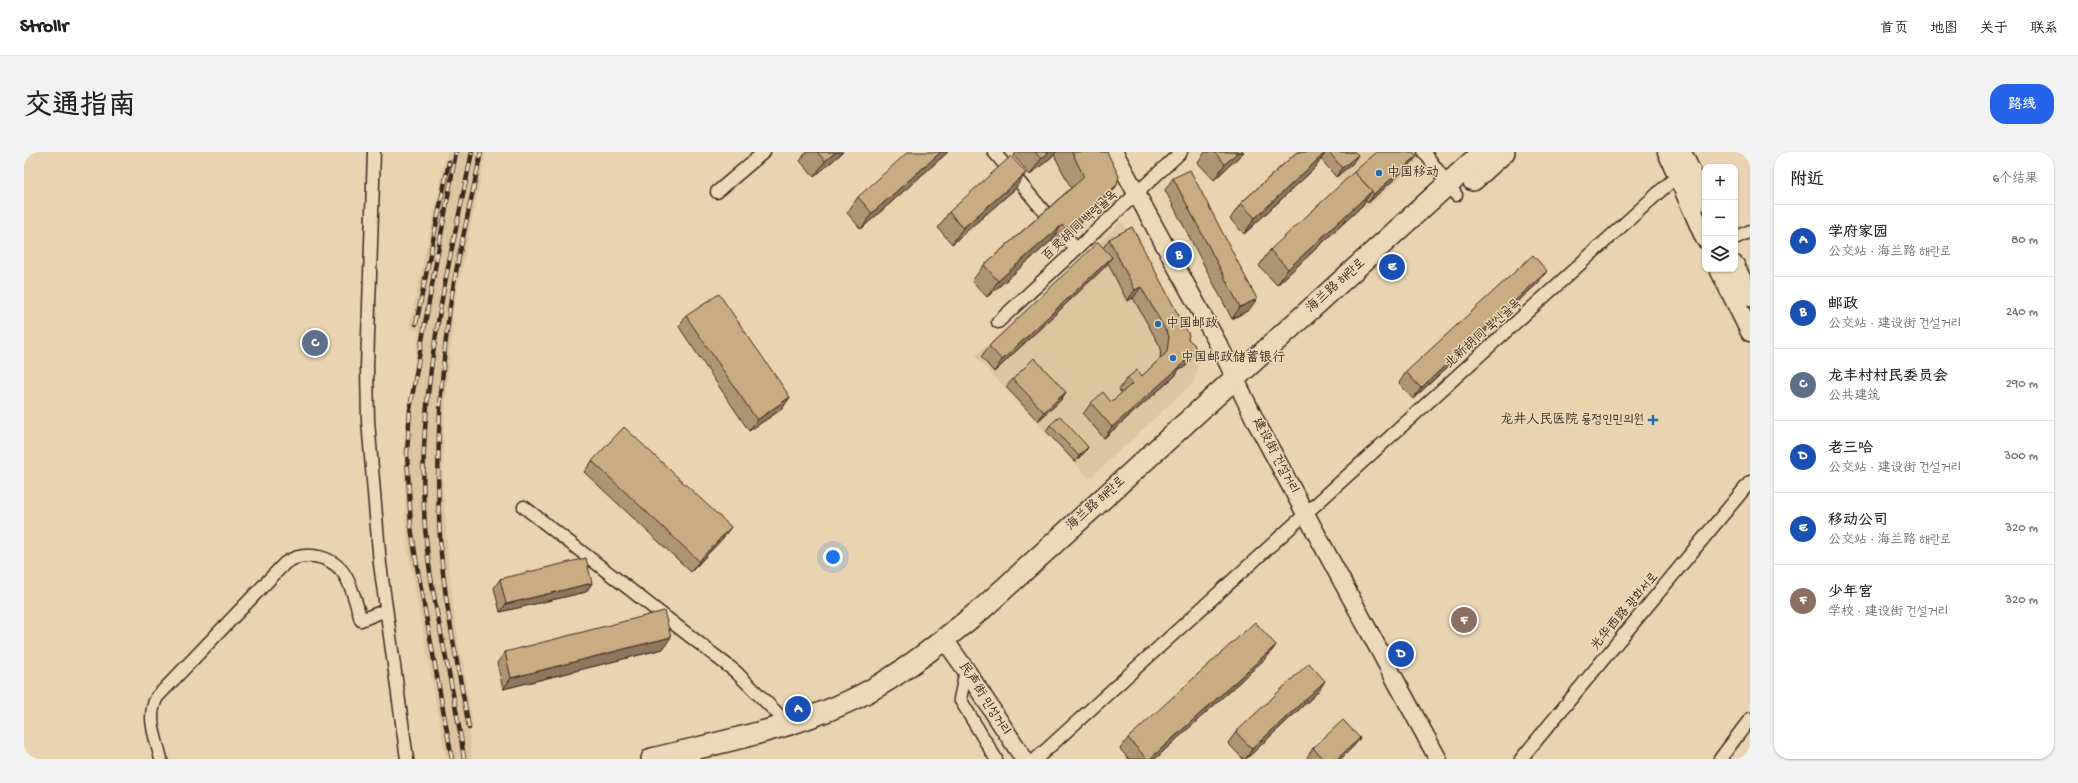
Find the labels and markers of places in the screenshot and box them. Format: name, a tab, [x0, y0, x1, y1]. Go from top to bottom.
place label: 中国移动	[1387, 165, 1439, 181]
marker: 中国移动	[1374, 168, 1384, 178]
pin: B	[1166, 240, 1192, 270]
pin: E	[1379, 252, 1405, 282]
place label: 中国邮政	[1166, 316, 1218, 332]
marker: 中国邮政	[1153, 319, 1163, 329]
pin: C	[302, 328, 328, 358]
place label: 中国邮政储蓄银行	[1181, 350, 1285, 366]
marker: 中国邮政储蓄银行	[1168, 353, 1178, 363]
place label: 龙井人民医院 룡정인민의원	[1500, 411, 1644, 428]
marker: 龙井人民医院 룡정인민의원	[1647, 414, 1659, 426]
pin: F	[1451, 605, 1477, 635]
pin: D	[1388, 639, 1414, 669]
pin: A	[785, 694, 811, 724]

